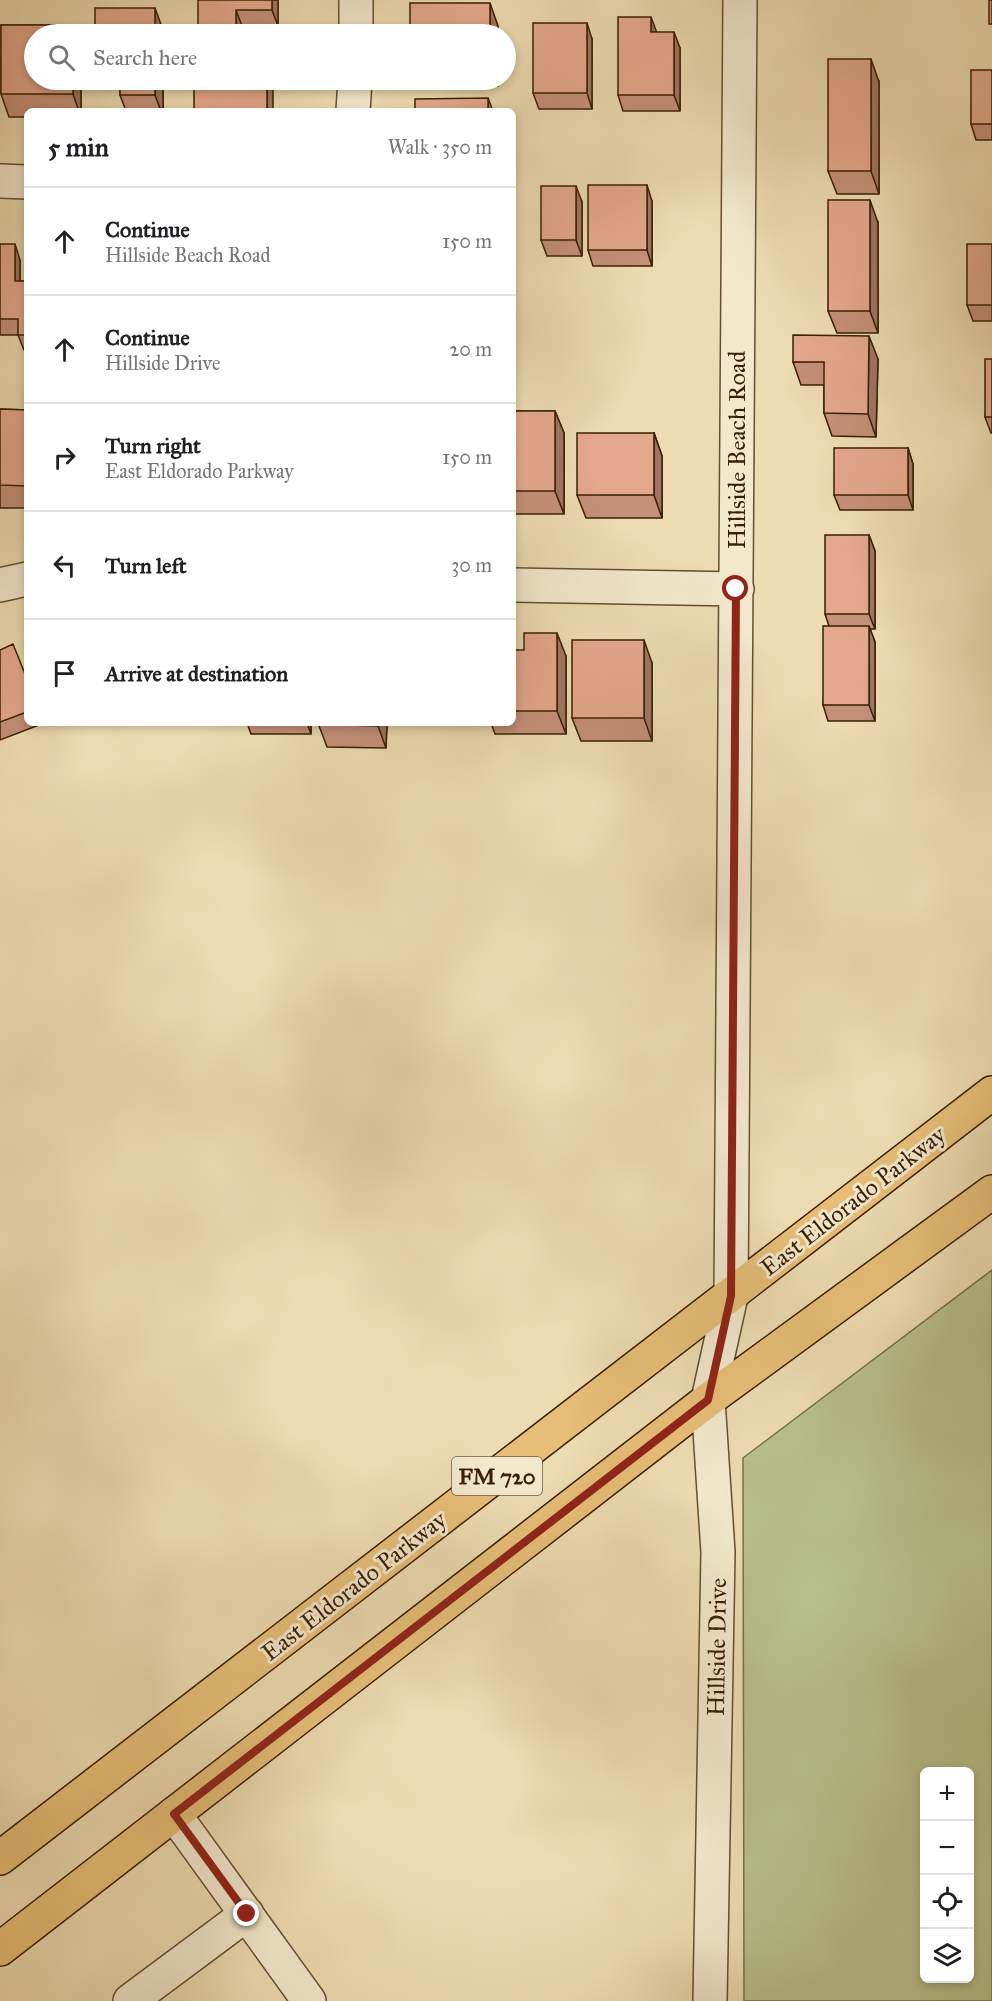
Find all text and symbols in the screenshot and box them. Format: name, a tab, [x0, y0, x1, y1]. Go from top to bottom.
search box	[24, 24, 516, 90]
icon: search	[45, 41, 78, 74]
text: Search here	[93, 44, 197, 71]
text: 5 min	[48, 131, 109, 163]
text: Walk · 350 m	[388, 135, 492, 159]
text: Continue	[105, 216, 190, 243]
icon: ahead	[48, 225, 81, 258]
text: 150 m	[442, 229, 492, 253]
text: Hillside Beach Road	[105, 243, 271, 267]
text: Continue	[105, 324, 190, 351]
icon: ahead	[48, 333, 81, 366]
text: 20 m	[449, 337, 492, 361]
text: Hillside Drive	[105, 351, 220, 375]
street label: Hillside Beach Road	[722, 351, 752, 549]
text: Turn right	[105, 432, 201, 459]
icon: right	[48, 441, 81, 474]
text: 150 m	[442, 445, 492, 469]
text: East Eldorado Parkway	[105, 459, 294, 483]
icon: left	[48, 549, 81, 582]
text: Turn left	[105, 552, 187, 579]
text: 30 m	[451, 553, 492, 577]
route start	[722, 575, 748, 601]
icon: arrive	[48, 657, 81, 690]
text: Arrive at destination	[105, 660, 288, 687]
street label: East Eldorado Parkway	[755, 1119, 952, 1283]
road number: FM 720	[452, 1457, 542, 1495]
street label: East Eldorado Parkway	[256, 1504, 453, 1668]
street label: Hillside Drive	[701, 1578, 733, 1716]
map controls	[920, 1767, 974, 1983]
button: +	[920, 1767, 974, 1821]
button: −	[920, 1821, 974, 1875]
button: locate	[920, 1875, 974, 1929]
route end	[233, 1900, 259, 1926]
button: layers	[920, 1929, 974, 1983]

